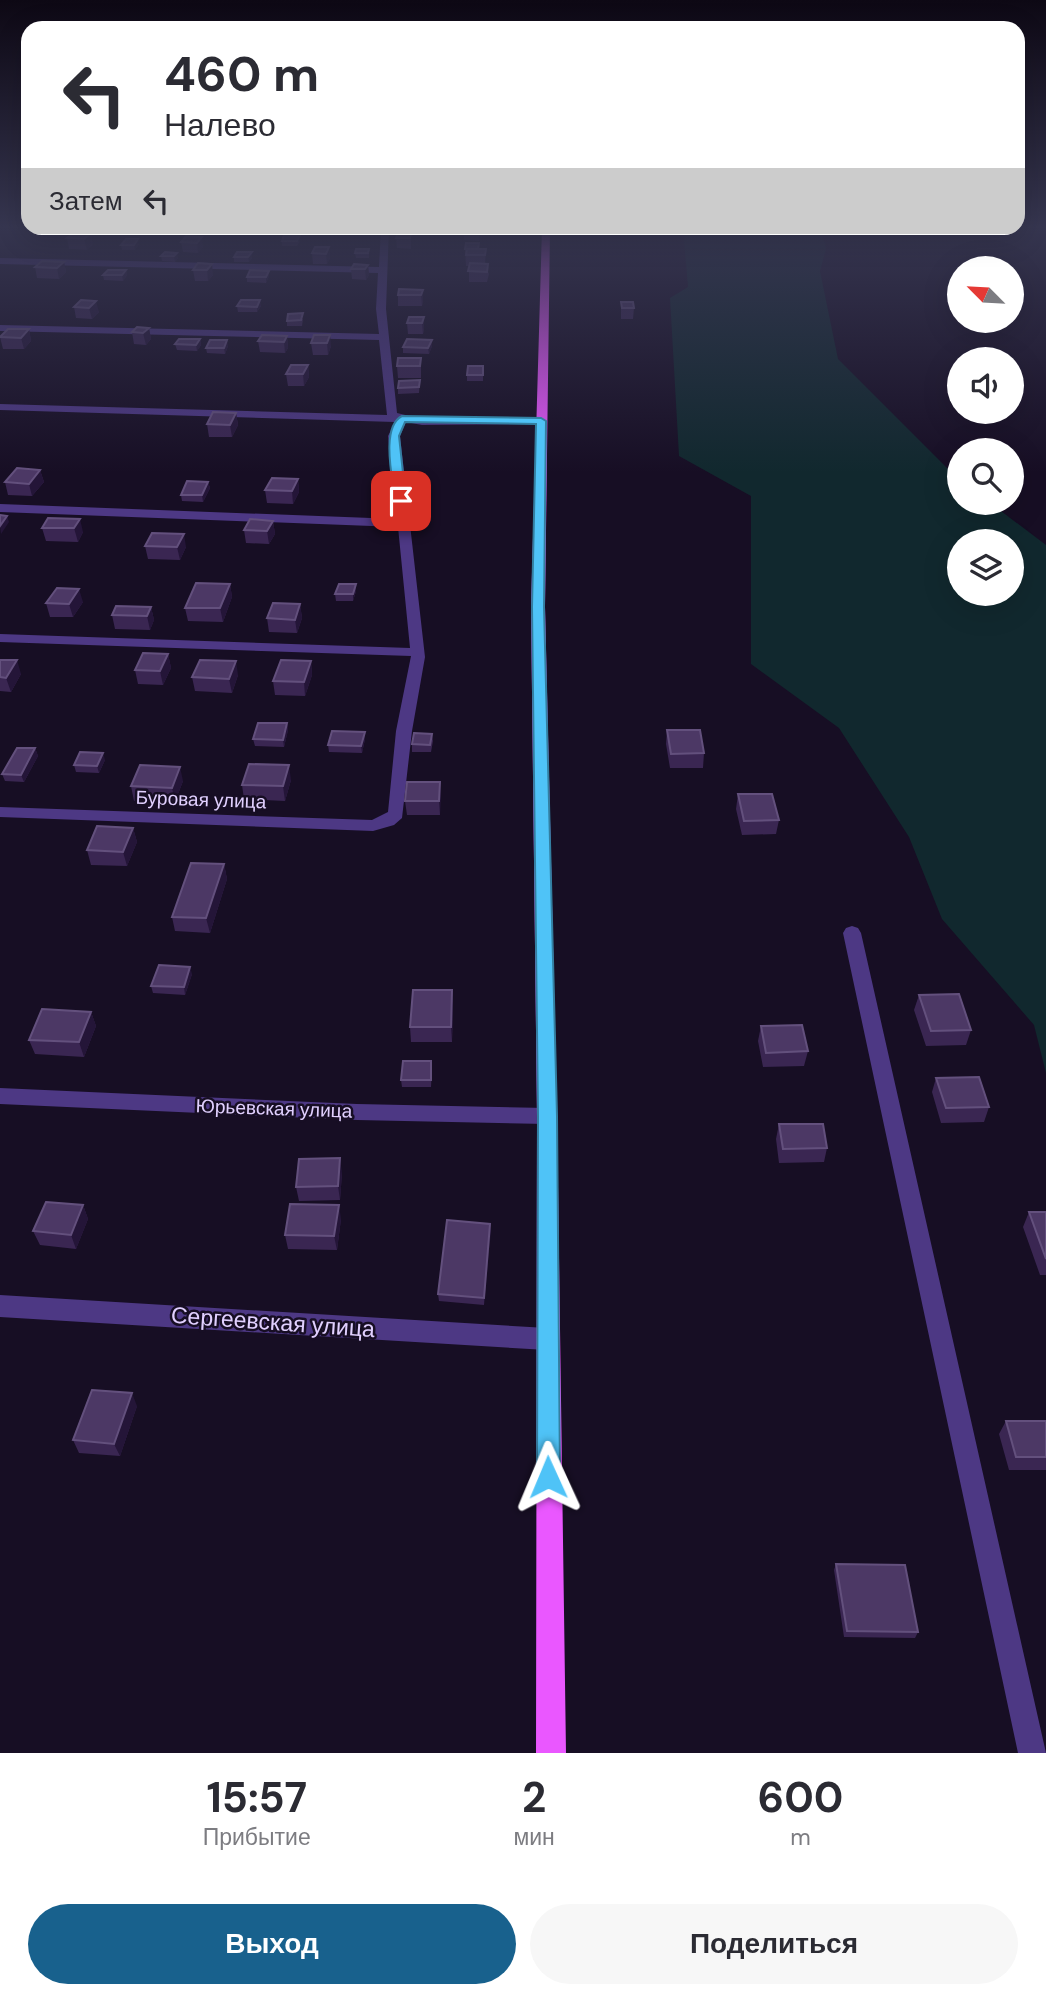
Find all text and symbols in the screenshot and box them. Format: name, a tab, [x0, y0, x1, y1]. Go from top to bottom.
text: 460 m	[164, 42, 319, 106]
icon: left	[49, 49, 140, 140]
text: Налево	[164, 104, 276, 146]
icon: left	[137, 182, 175, 220]
text: Затем	[49, 184, 123, 218]
north arrow	[947, 256, 1024, 332]
map controls	[947, 256, 1024, 606]
button: sound	[947, 347, 1024, 424]
button: search	[947, 438, 1024, 515]
pin	[371, 471, 431, 531]
icon: arrive	[382, 482, 420, 520]
button: layers	[947, 529, 1024, 606]
street label: Буровая улица	[135, 785, 267, 814]
street label: Юрьевская улица	[195, 1093, 353, 1124]
street label: Сергеевская улица	[170, 1300, 376, 1344]
position arrow	[511, 1440, 585, 1514]
text: 15:57	[206, 1770, 307, 1825]
text: 2	[522, 1770, 546, 1825]
text: 600	[758, 1770, 843, 1825]
text: Прибытие	[203, 1822, 311, 1852]
text: мин	[513, 1822, 555, 1852]
text: m	[790, 1822, 811, 1852]
button: Выход	[28, 1904, 516, 1984]
button: Поделиться	[530, 1904, 1018, 1984]

